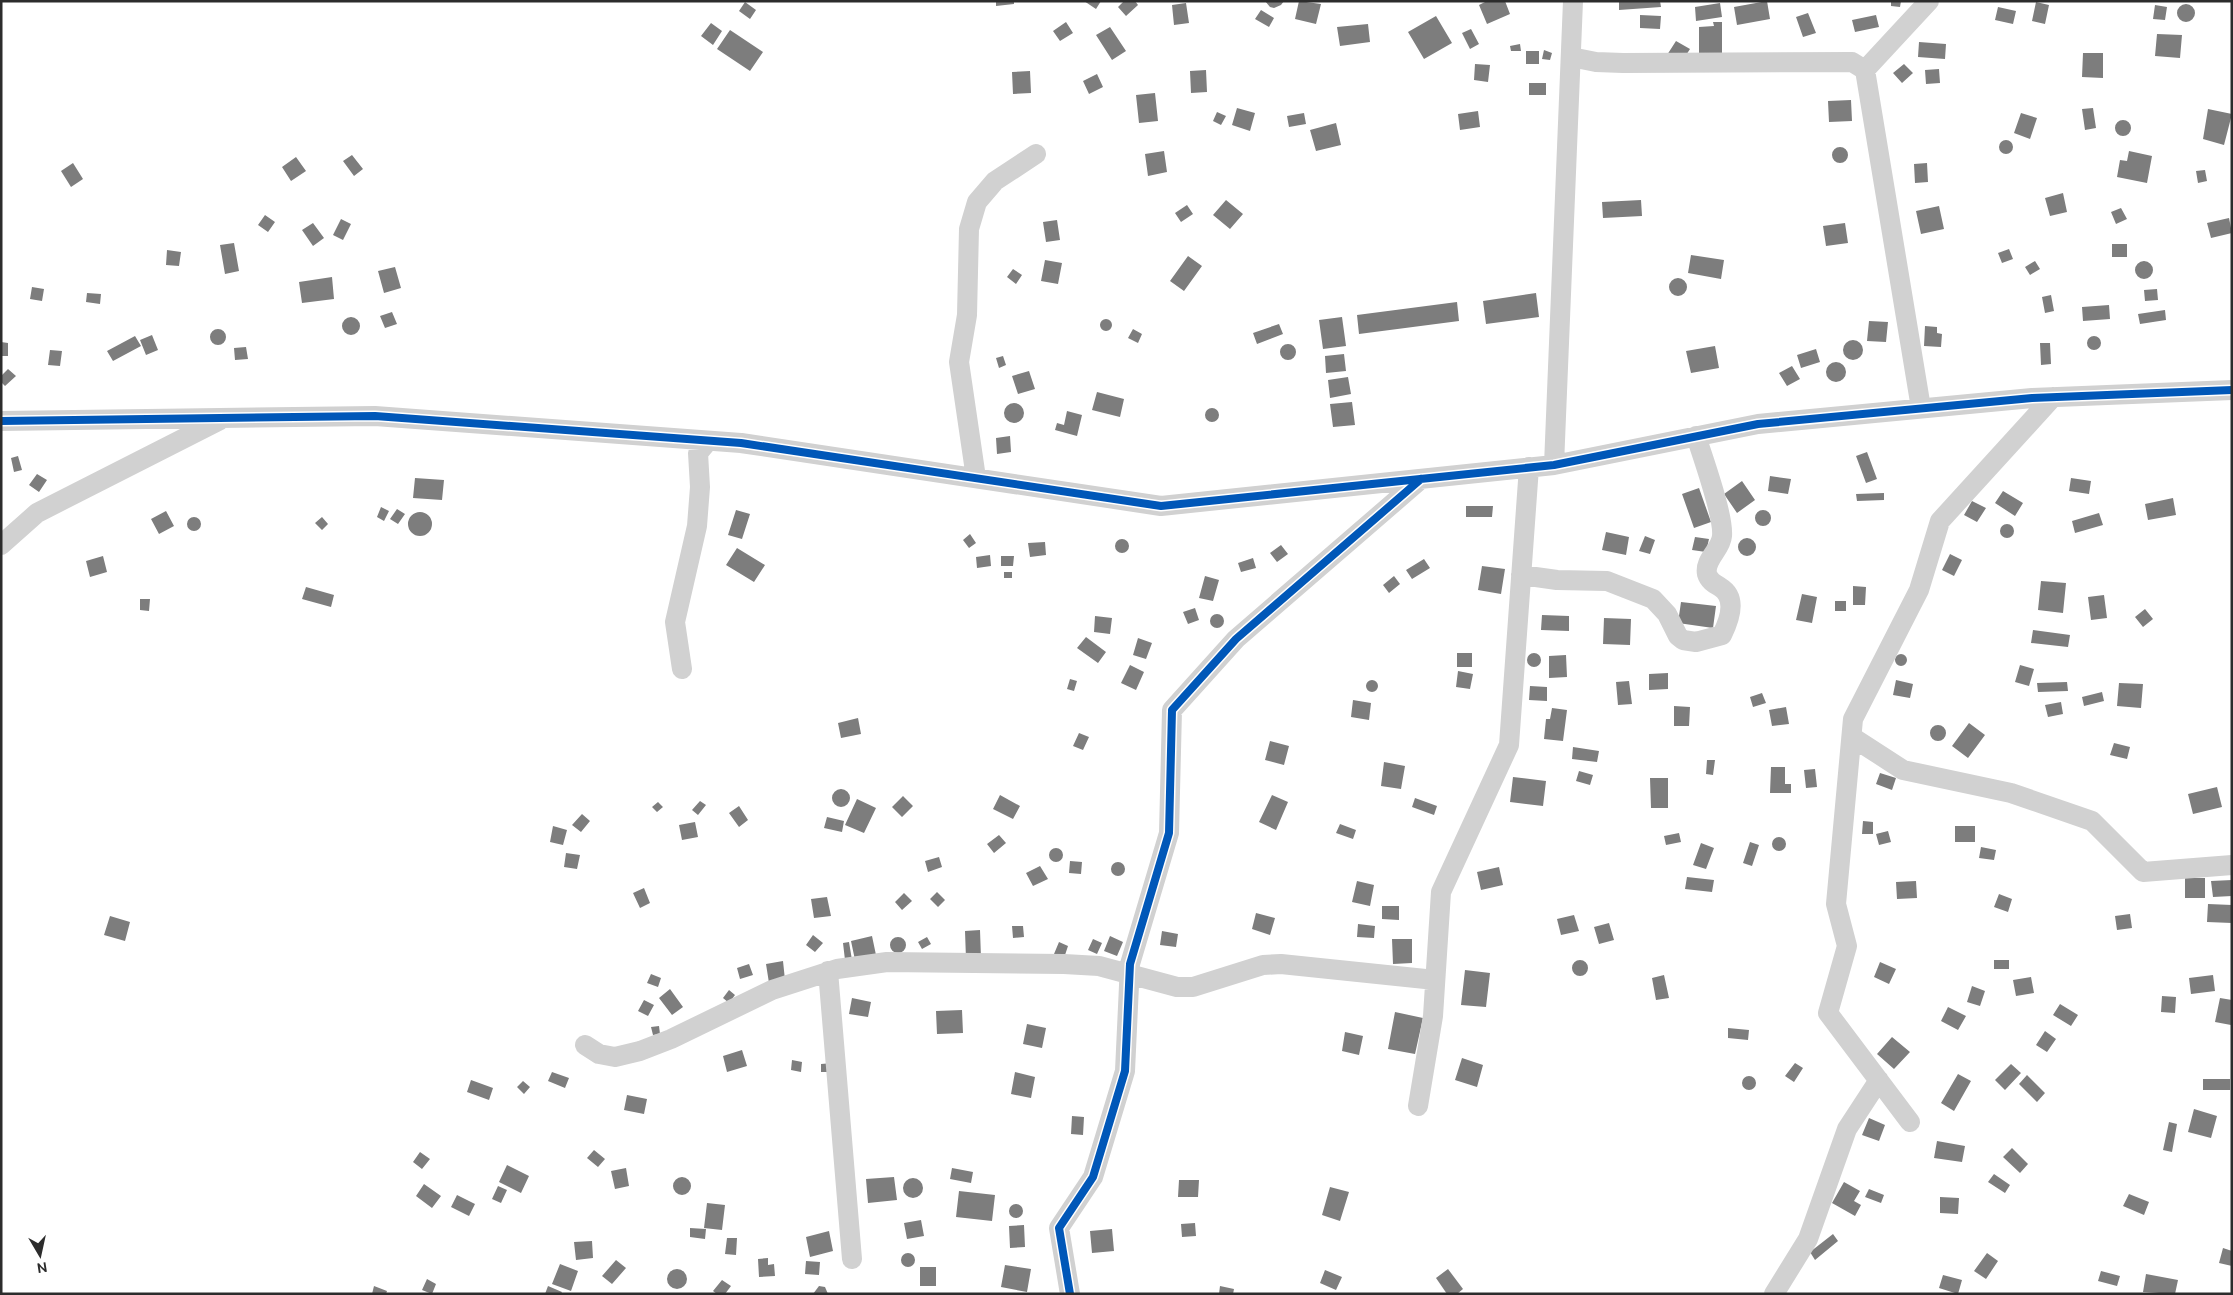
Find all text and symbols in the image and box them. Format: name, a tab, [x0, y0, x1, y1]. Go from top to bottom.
north arrow	[15, 1230, 65, 1280]
text: N	[36, 1259, 48, 1277]

